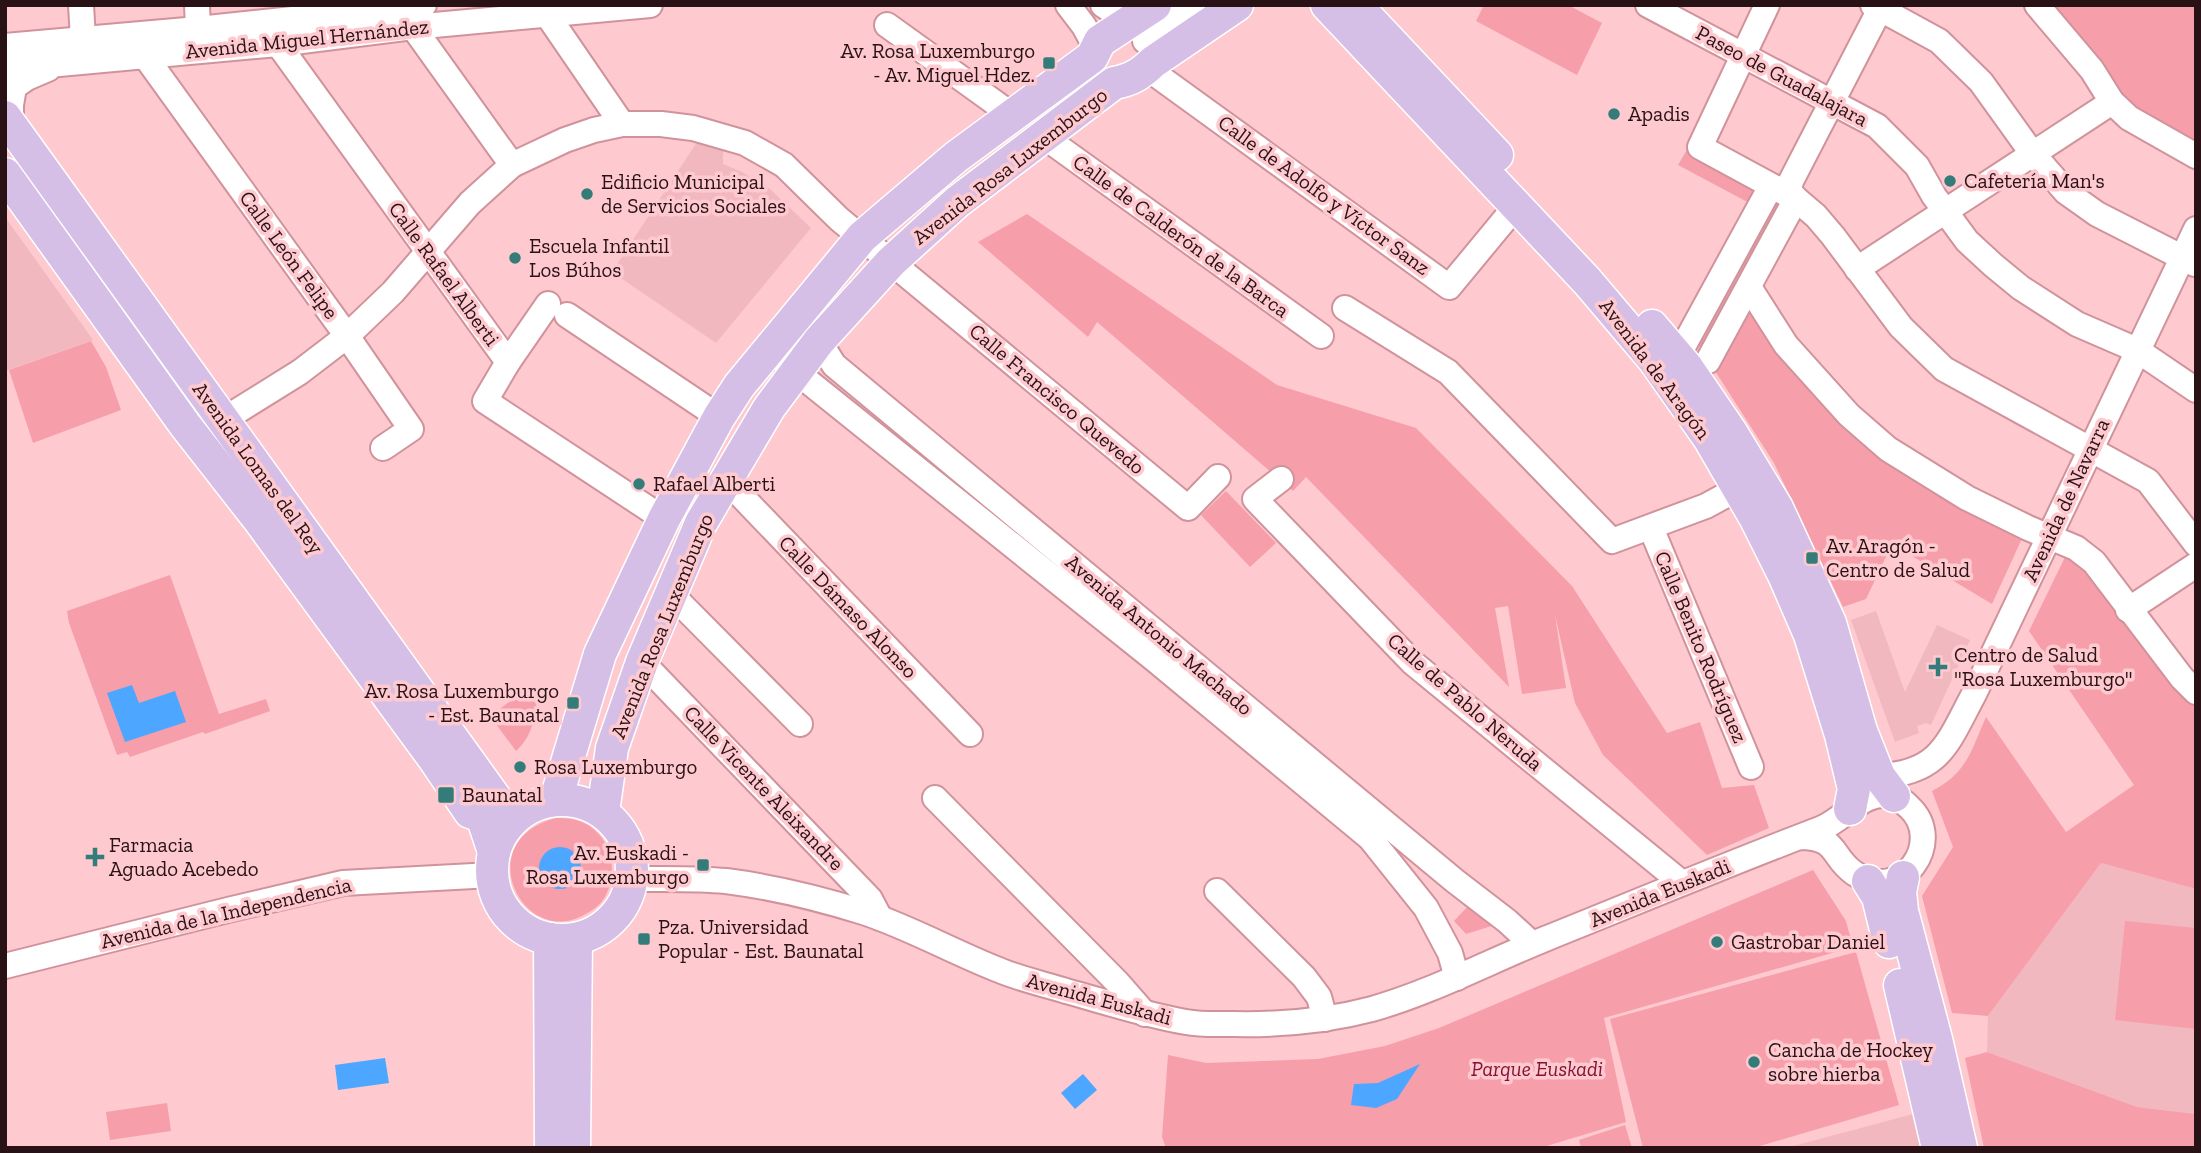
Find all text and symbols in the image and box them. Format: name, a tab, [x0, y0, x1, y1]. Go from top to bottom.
street label: Avenida Miguel Hernández	[184, 13, 430, 64]
street label: Paseo de Guadalajara	[1692, 20, 1872, 132]
place label: Av. Rosa Luxemburgo - Av. Miguel Hdez.	[840, 38, 1035, 87]
marker: Av. Rosa Luxemburgo - Av. Miguel Hdez.	[1041, 55, 1057, 71]
street label: Avenida Rosa Luxemburgo	[907, 82, 1112, 249]
place label: Apadis	[1628, 101, 1690, 126]
marker: Apadis	[1606, 106, 1622, 122]
street label: Calle de Adolfo y Víctor Sanz	[1213, 109, 1435, 280]
street label: Calle de Calderón de la Barca	[1068, 149, 1294, 322]
place label: Cafetería Man's	[1964, 168, 2105, 193]
place label: Edificio Municipal de Servicios Sociales	[601, 169, 786, 218]
marker: Cafetería Man's	[1942, 173, 1958, 189]
street label: Calle León Felipe	[234, 186, 344, 324]
marker: Edificio Municipal de Servicios Sociales	[579, 186, 595, 202]
street label: Calle Rafael Alberti	[384, 197, 505, 351]
place label: Escuela Infantil Los Búhos	[529, 233, 670, 282]
marker: Escuela Infantil Los Búhos	[507, 250, 523, 266]
street label: Avenida de Aragón	[1594, 293, 1716, 444]
street label: Calle Francisco Quevedo	[964, 318, 1150, 479]
street label: Avenida Lomas del Rey	[188, 377, 329, 559]
street label: Avenida de Navarra	[2017, 414, 2114, 585]
place label: Rafael Alberti	[653, 471, 775, 496]
marker: Rafael Alberti	[631, 476, 647, 492]
street label: Avenida Rosa Luxemburgo	[605, 510, 718, 742]
street label: Calle Dámaso Alonso	[774, 530, 923, 683]
place label: Av. Aragón - Centro de Salud	[1826, 533, 1970, 582]
street label: Calle Benito Rodríguez	[1650, 547, 1753, 747]
street label: Avenida Antonio Machado	[1061, 549, 1258, 720]
marker: Av. Aragón - Centro de Salud	[1804, 550, 1820, 566]
street label: Calle de Pablo Neruda	[1383, 627, 1548, 776]
place label: Centro de Salud "Rosa Luxemburgo"	[1954, 642, 2133, 691]
marker: Centro de Salud "Rosa Luxemburgo"	[1928, 657, 1948, 677]
place label: Av. Rosa Luxemburgo - Est. Baunatal	[364, 678, 559, 727]
marker: Av. Rosa Luxemburgo - Est. Baunatal	[565, 695, 581, 711]
street label: Calle Vicente Aleixandre	[679, 700, 850, 875]
place label: Rosa Luxemburgo	[534, 754, 697, 779]
marker: Rosa Luxemburgo	[512, 759, 528, 775]
place label: Baunatal	[462, 782, 543, 807]
marker: Baunatal	[436, 785, 456, 805]
place label: Farmacia Aguado Acebedo	[109, 832, 258, 881]
place label: Av. Euskadi - Rosa Luxemburgo	[526, 840, 689, 889]
marker: Farmacia Aguado Acebedo	[87, 849, 103, 865]
street label: Avenida Euskadi	[1586, 853, 1734, 932]
marker: Av. Euskadi - Rosa Luxemburgo	[695, 857, 711, 873]
street label: Avenida de la Independencia	[98, 871, 354, 954]
place label: Pza. Universidad Popular - Est. Baunatal	[658, 914, 864, 963]
place label: Gastrobar Daniel	[1731, 929, 1885, 954]
marker: Pza. Universidad Popular - Est. Baunatal	[636, 931, 652, 947]
marker: Gastrobar Daniel	[1709, 934, 1725, 950]
street label: Avenida Euskadi	[1024, 967, 1174, 1030]
place label: Cancha de Hockey sobre hierba	[1768, 1037, 1933, 1086]
marker: Cancha de Hockey sobre hierba	[1746, 1054, 1762, 1070]
park label: Parque Euskadi	[1471, 1056, 1603, 1081]

